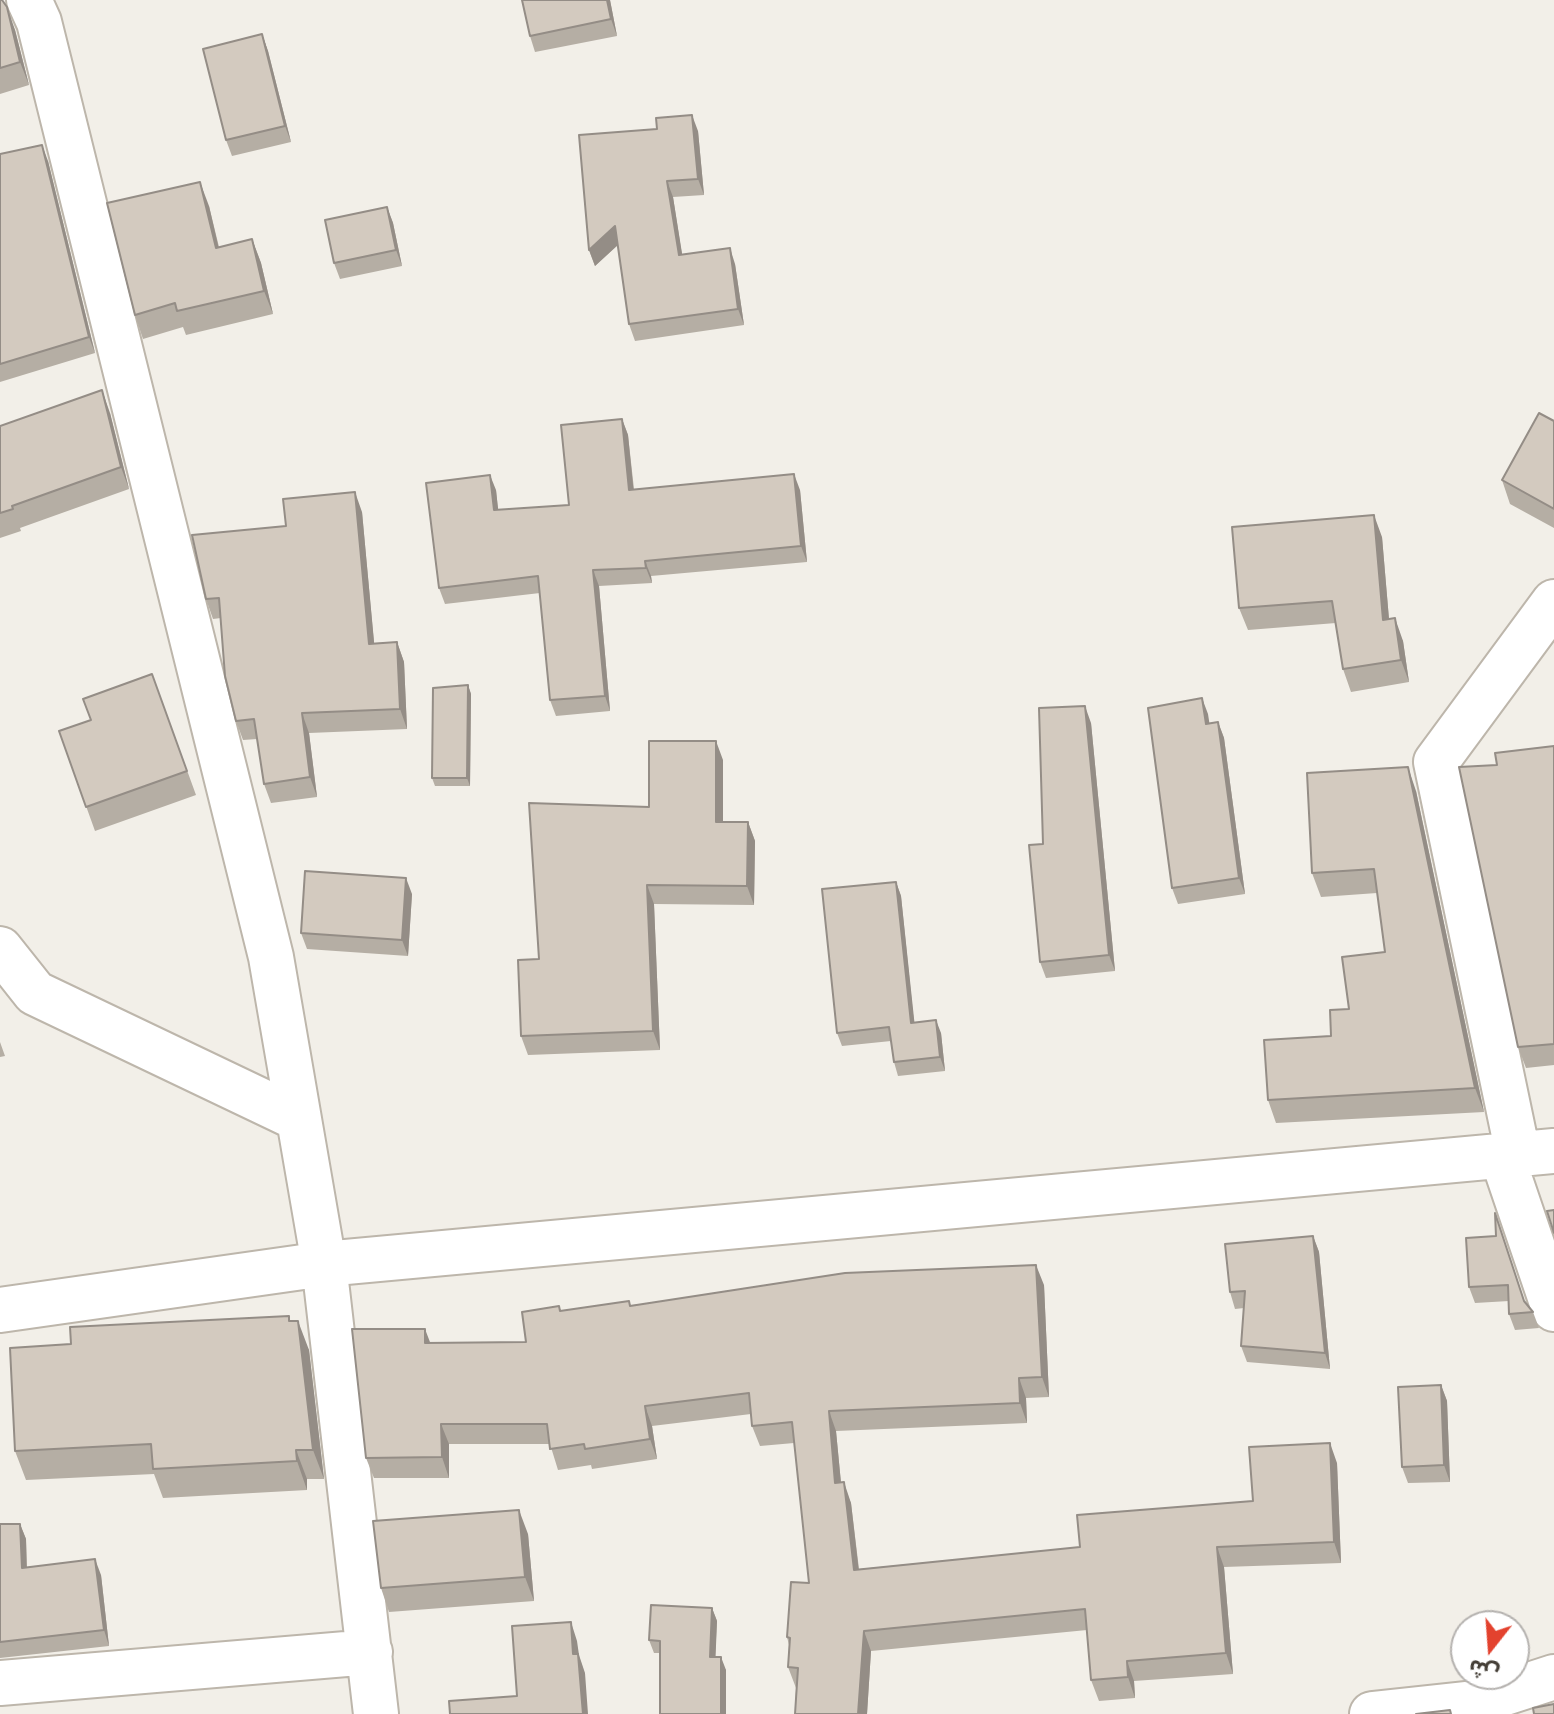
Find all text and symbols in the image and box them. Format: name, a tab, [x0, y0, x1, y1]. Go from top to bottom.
north arrow	[1450, 1610, 1530, 1690]
text: ش	[1465, 1654, 1502, 1689]

